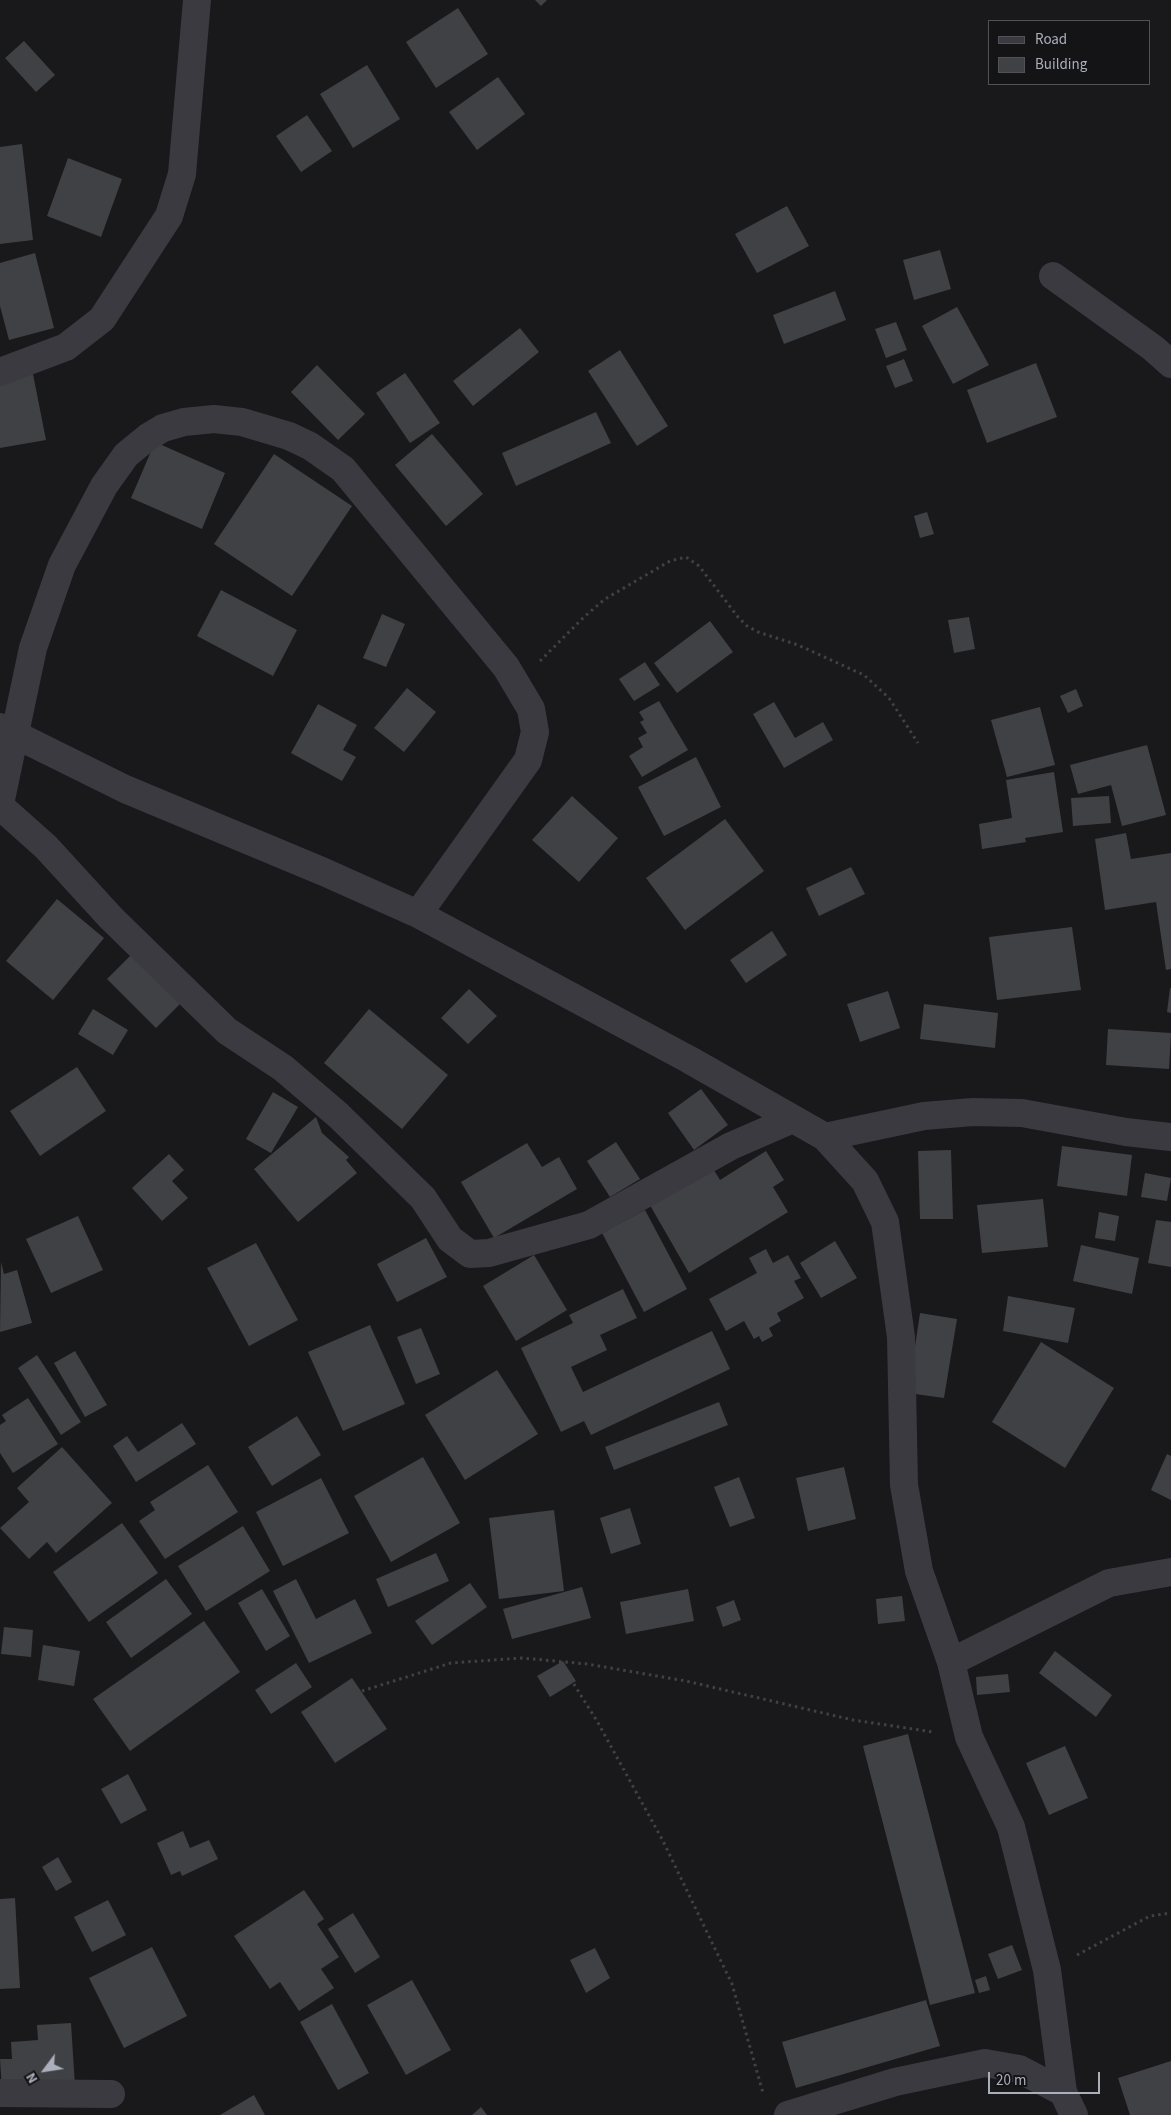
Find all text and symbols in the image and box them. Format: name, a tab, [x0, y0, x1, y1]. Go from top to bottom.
legend	[988, 20, 1151, 85]
text: Road	[1035, 29, 1067, 50]
text: Building	[1035, 54, 1087, 75]
north arrow	[20, 2045, 70, 2095]
scale bar	[991, 2062, 1104, 2094]
text: N	[21, 2069, 43, 2087]
text: 20 m	[996, 2070, 1026, 2091]

